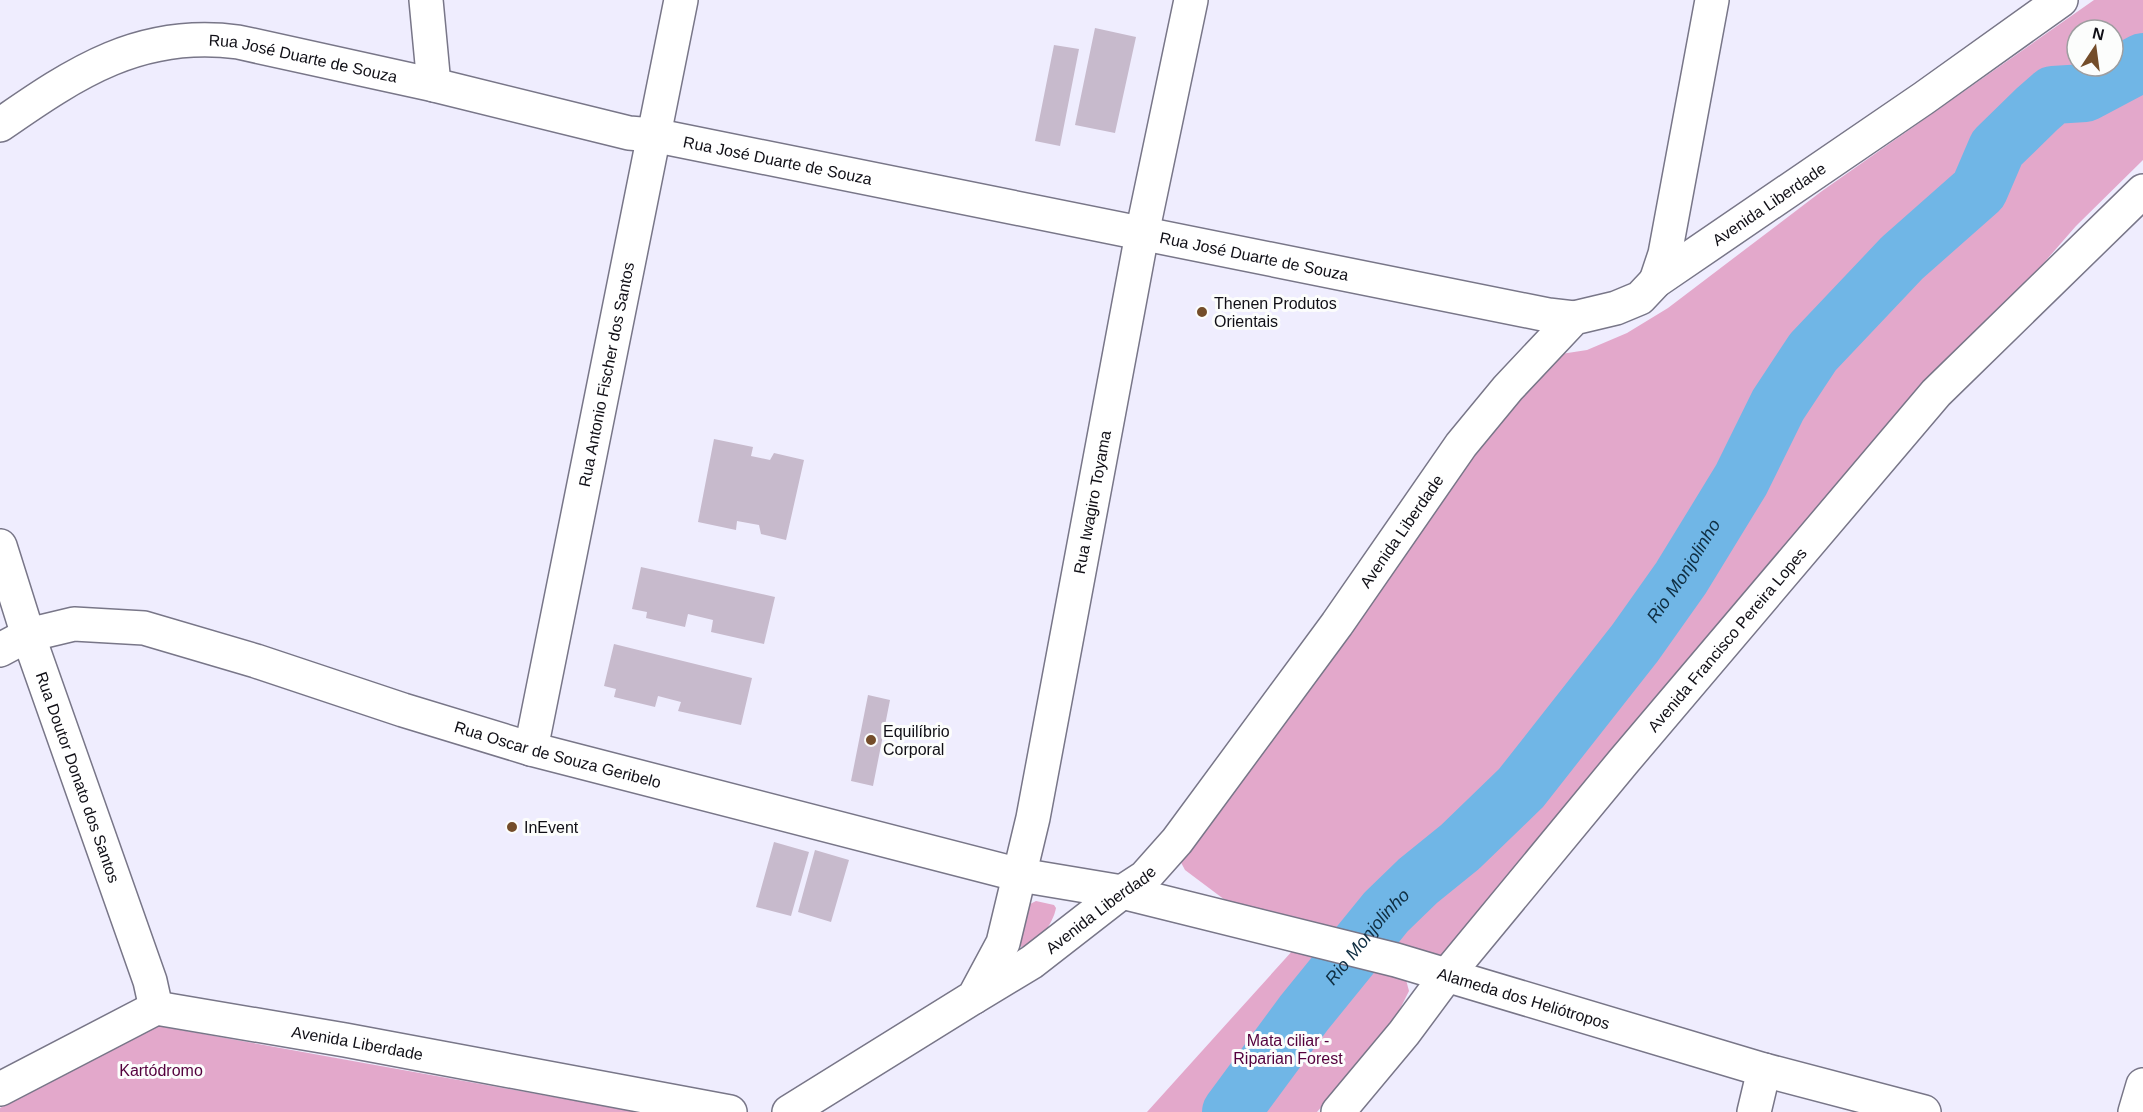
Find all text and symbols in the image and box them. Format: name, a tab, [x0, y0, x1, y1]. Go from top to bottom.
north arrow	[2065, 18, 2125, 78]
text: N	[2091, 24, 2106, 43]
street label: Rua José Duarte de Souza	[208, 32, 399, 86]
street label: Rua José Duarte de Souza	[682, 133, 874, 188]
street label: Avenida Liberdade	[1709, 160, 1829, 249]
street label: Rua José Duarte de Souza	[1158, 229, 1350, 284]
street label: Rua Antonio Fischer dos Santos	[576, 261, 637, 488]
place label: Thenen Produtos Orientais	[1214, 295, 1337, 330]
marker: Thenen Produtos Orientais	[1195, 305, 1209, 319]
street label: Rua Iwagiro Toyama	[1071, 429, 1114, 575]
street label: Avenida Liberdade	[1357, 472, 1447, 591]
water label: Rio Monjolinho	[1643, 516, 1724, 626]
street label: Avenida Francisco Pereira Lopes	[1645, 545, 1810, 735]
street label: Rua Doutor Donato dos Santos	[33, 670, 123, 885]
street label: Rua Oscar de Souza Geribelo	[452, 718, 663, 791]
place label: Equilíbrio Corporal	[883, 723, 950, 758]
marker: Equilíbrio Corporal	[864, 733, 878, 747]
place label: InEvent	[524, 819, 579, 836]
marker: InEvent	[505, 820, 519, 834]
street label: Avenida Liberdade	[1043, 863, 1159, 957]
water label: Rio Monjolinho	[1321, 885, 1413, 989]
street label: Alameda dos Heliótropos	[1435, 965, 1612, 1032]
street label: Avenida Liberdade	[290, 1023, 424, 1063]
park label: Mata ciliar - Riparian Forest	[1233, 1032, 1343, 1067]
park label: Kartódromo	[119, 1062, 203, 1079]

